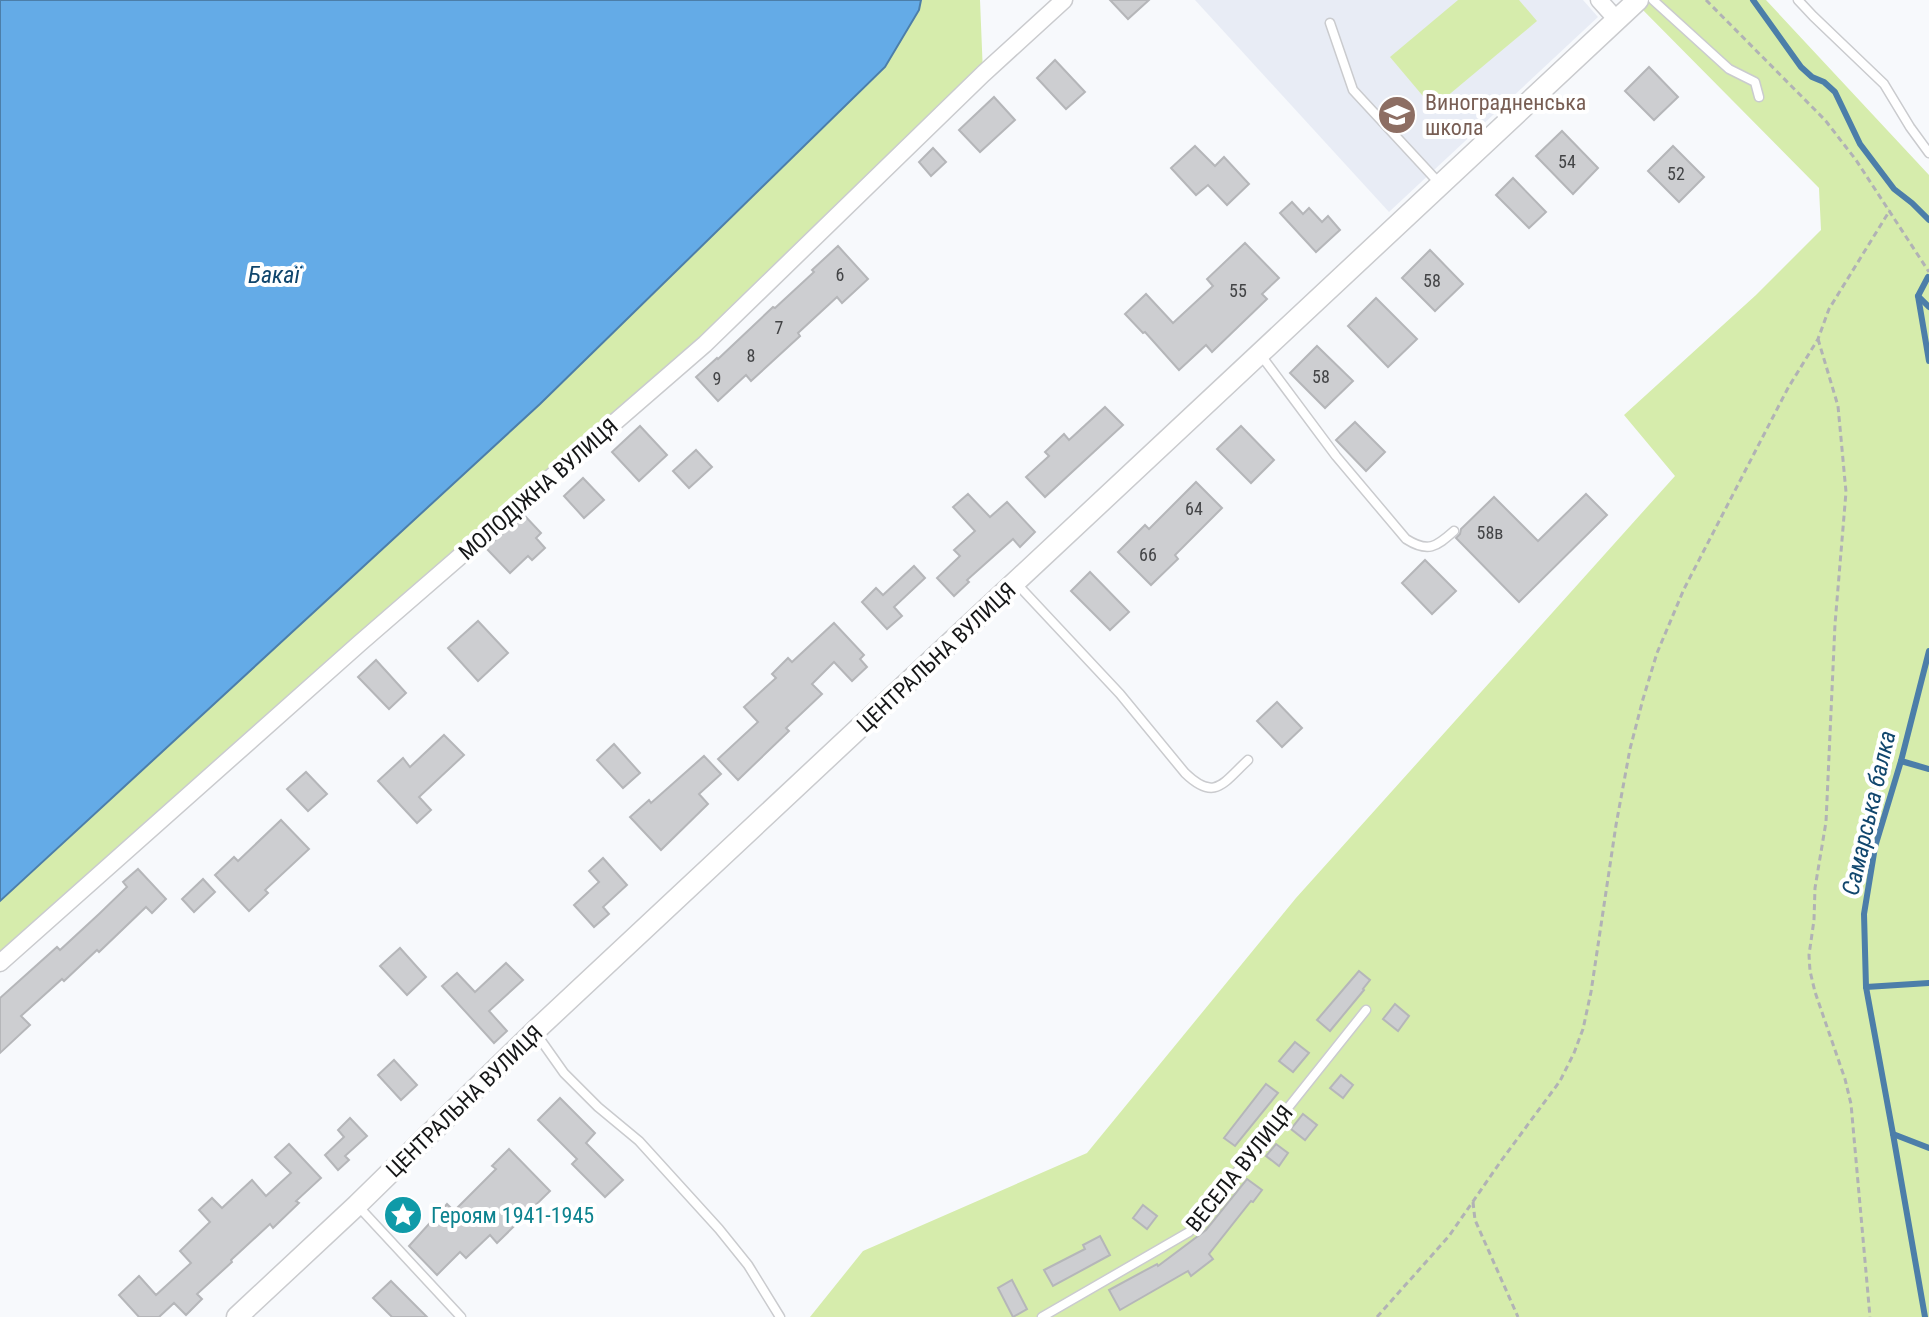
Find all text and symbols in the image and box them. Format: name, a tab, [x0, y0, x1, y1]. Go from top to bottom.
place label: Виноградненська школа	[1425, 90, 1586, 140]
school or university icon: Виноградненська школа	[1376, 94, 1418, 136]
house number: 54	[1558, 151, 1576, 172]
house number: 52	[1667, 163, 1685, 184]
water label: Бакаї	[248, 261, 302, 289]
house number: 6	[836, 264, 844, 285]
house number: 58	[1423, 270, 1441, 291]
house number: 55	[1229, 280, 1247, 301]
house number: 7	[775, 317, 784, 338]
house number: 8	[747, 345, 755, 366]
house number: 58	[1312, 366, 1330, 387]
house number: 9	[713, 368, 721, 389]
street label: МОЛОДІЖНА ВУЛИЦЯ	[454, 414, 623, 565]
house number: 64	[1185, 498, 1203, 519]
house number: 58в	[1477, 522, 1503, 543]
house number: 66	[1139, 544, 1157, 565]
street label: ЦЕНТРАЛЬНА ВУЛИЦЯ	[852, 577, 1021, 737]
water label: Самарська балка	[1836, 728, 1902, 898]
street label: ЦЕНТРАЛЬНА ВУЛИЦЯ	[381, 1020, 548, 1182]
street label: ВЕСЕЛА ВУЛИЦЯ	[1181, 1100, 1298, 1236]
place icon: Героям 1941-1945	[382, 1194, 424, 1236]
place label: Героям 1941-1945	[431, 1203, 594, 1228]

